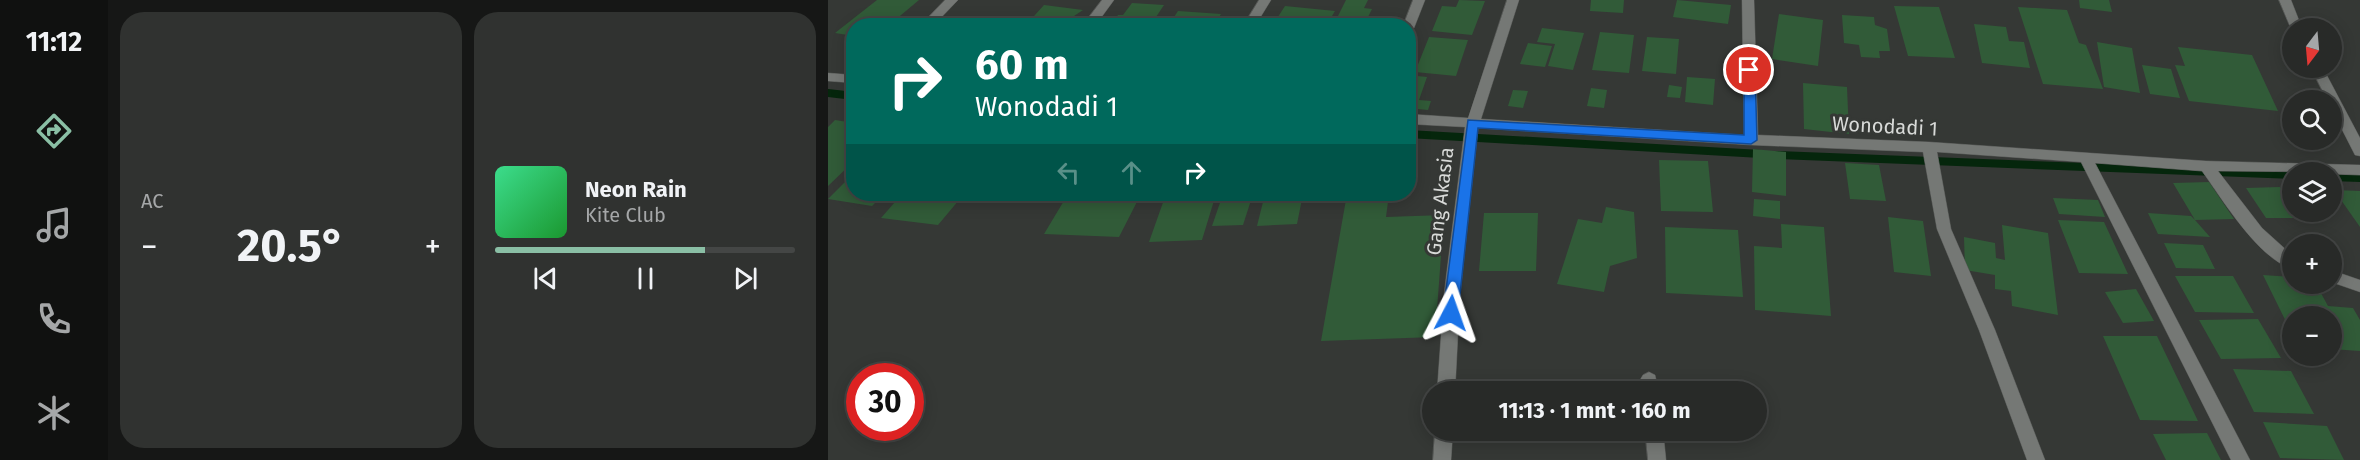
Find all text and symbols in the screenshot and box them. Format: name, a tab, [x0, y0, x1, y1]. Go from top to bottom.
north arrow	[2282, 18, 2342, 78]
map controls	[2282, 18, 2342, 366]
text: 11:12	[26, 26, 82, 58]
text: 60 m	[975, 40, 1069, 90]
icon: right	[876, 42, 954, 120]
pin	[1723, 44, 1774, 95]
icon: arrive	[1732, 53, 1765, 86]
button: search	[2282, 90, 2342, 150]
text: Wonodadi 1	[975, 91, 1118, 123]
icon: directions	[33, 110, 75, 152]
street label: Wonodadi 1	[1832, 111, 1938, 141]
street label: Gang Akasia	[1421, 146, 1459, 256]
icon: left	[1052, 156, 1085, 189]
icon: ahead	[1115, 156, 1148, 189]
icon: right	[1178, 156, 1211, 189]
button: layers	[2282, 162, 2342, 222]
text: Neon Rain	[585, 176, 687, 203]
text: AC	[141, 189, 163, 213]
text: Kite Club	[585, 203, 666, 227]
icon: music	[33, 204, 75, 246]
text: 20.5°	[237, 219, 345, 273]
text: −	[141, 227, 158, 267]
text: +	[425, 227, 441, 267]
button: +	[2282, 234, 2342, 294]
icon: previous	[529, 262, 562, 295]
icon: pause	[629, 262, 662, 295]
icon: next	[729, 262, 762, 295]
position arrow	[1419, 281, 1483, 345]
icon: phone	[33, 298, 75, 340]
button: −	[2282, 306, 2342, 366]
speed limit sign: 30	[846, 363, 924, 441]
icon: climate	[33, 392, 75, 434]
text: 11:13 · 1 mnt · 160 m	[1498, 397, 1691, 424]

